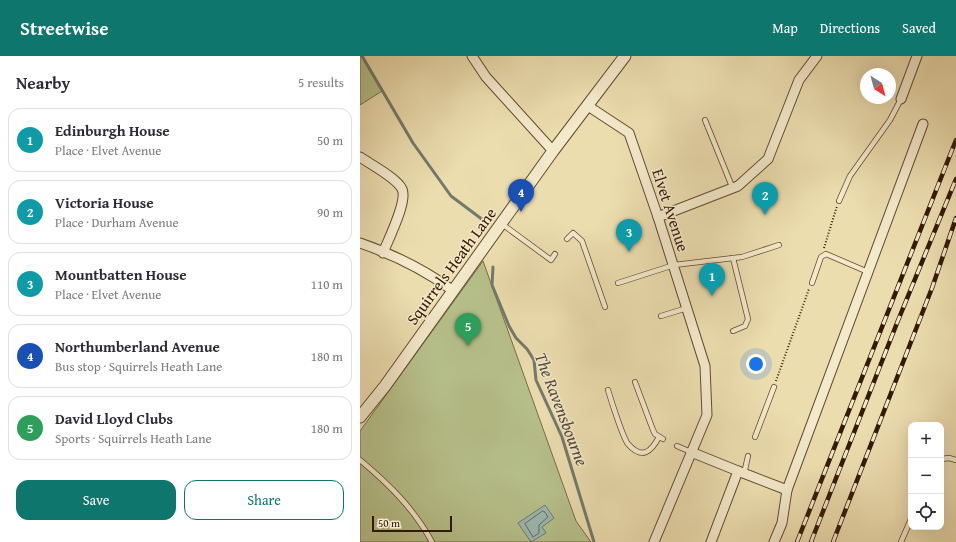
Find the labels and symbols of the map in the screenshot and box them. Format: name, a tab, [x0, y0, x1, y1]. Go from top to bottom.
north arrow	[860, 68, 896, 104]
street label: Elvet Avenue	[646, 165, 696, 255]
pin: 4	[508, 179, 534, 212]
pin: 2	[752, 182, 778, 215]
street label: Squirrels Heath Lane	[400, 202, 502, 330]
pin: 3	[616, 219, 642, 252]
pin: 1	[699, 263, 725, 296]
pin: 5	[455, 313, 481, 346]
water label: The Ravensbourne	[529, 349, 595, 469]
your location	[746, 354, 766, 374]
scale bar	[372, 514, 452, 533]

